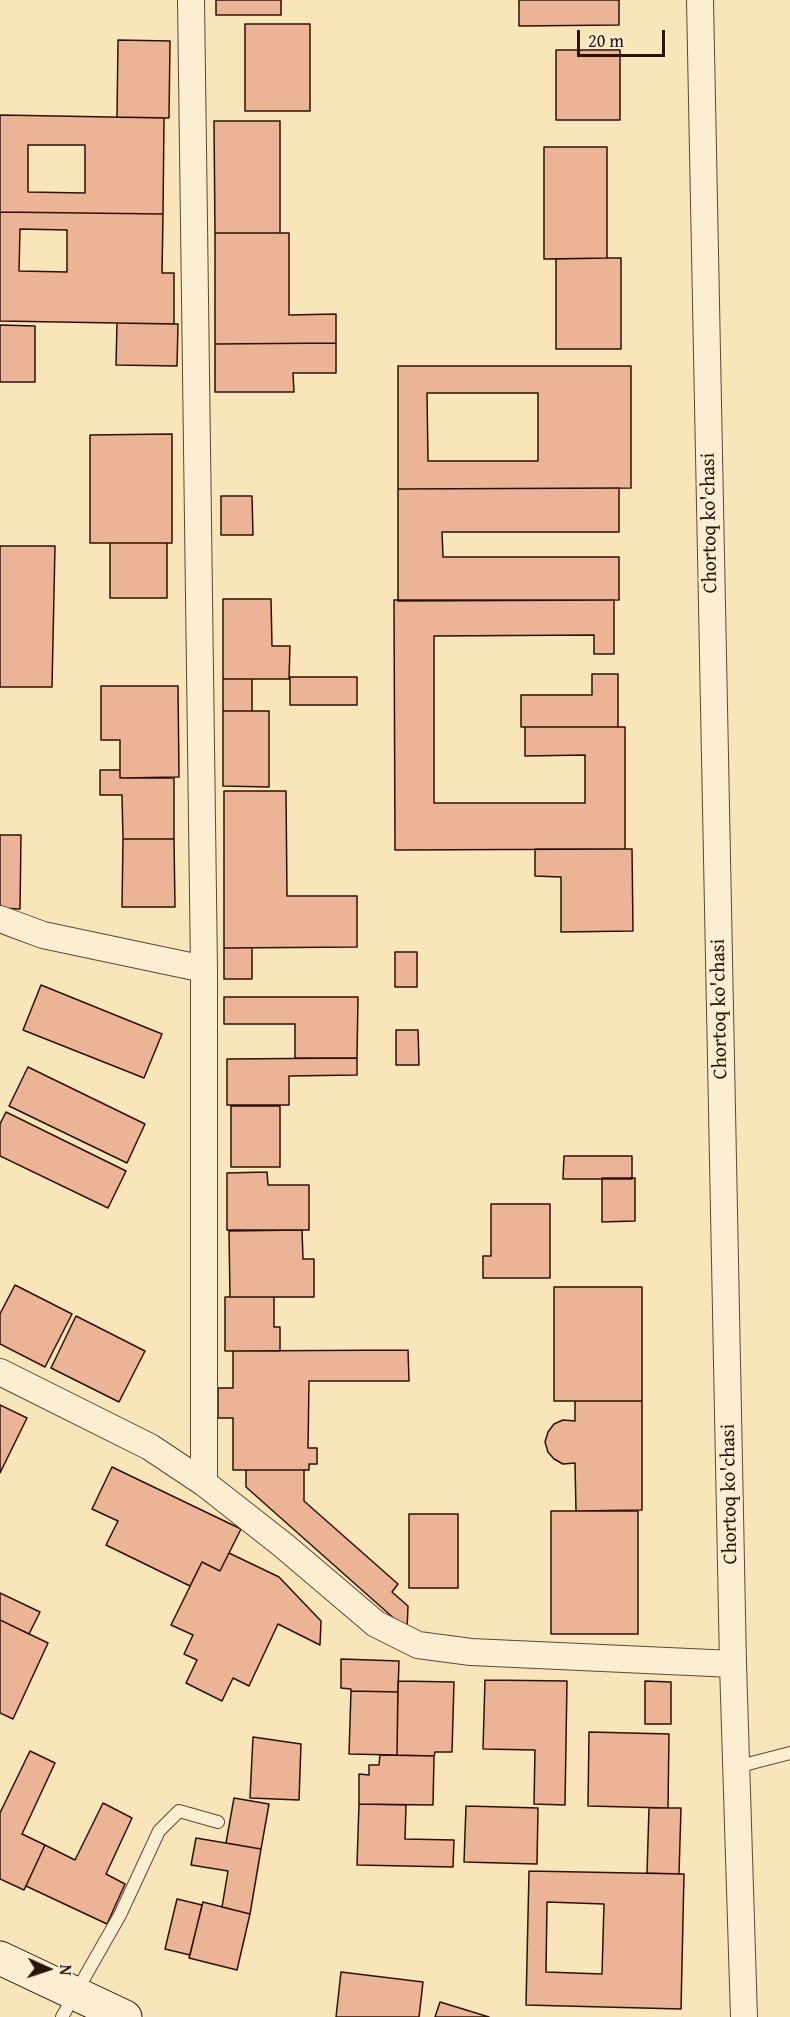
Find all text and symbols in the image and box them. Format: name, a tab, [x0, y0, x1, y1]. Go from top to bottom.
scale bar	[580, 18, 668, 56]
text: 20 m	[588, 27, 624, 54]
street label: Chortoq ko'chasi	[697, 452, 723, 594]
street label: Chortoq ko'chasi	[707, 938, 733, 1080]
street label: Chortoq ko'chasi	[717, 1423, 743, 1565]
north arrow	[18, 1939, 78, 1999]
text: N	[54, 1964, 78, 1976]

